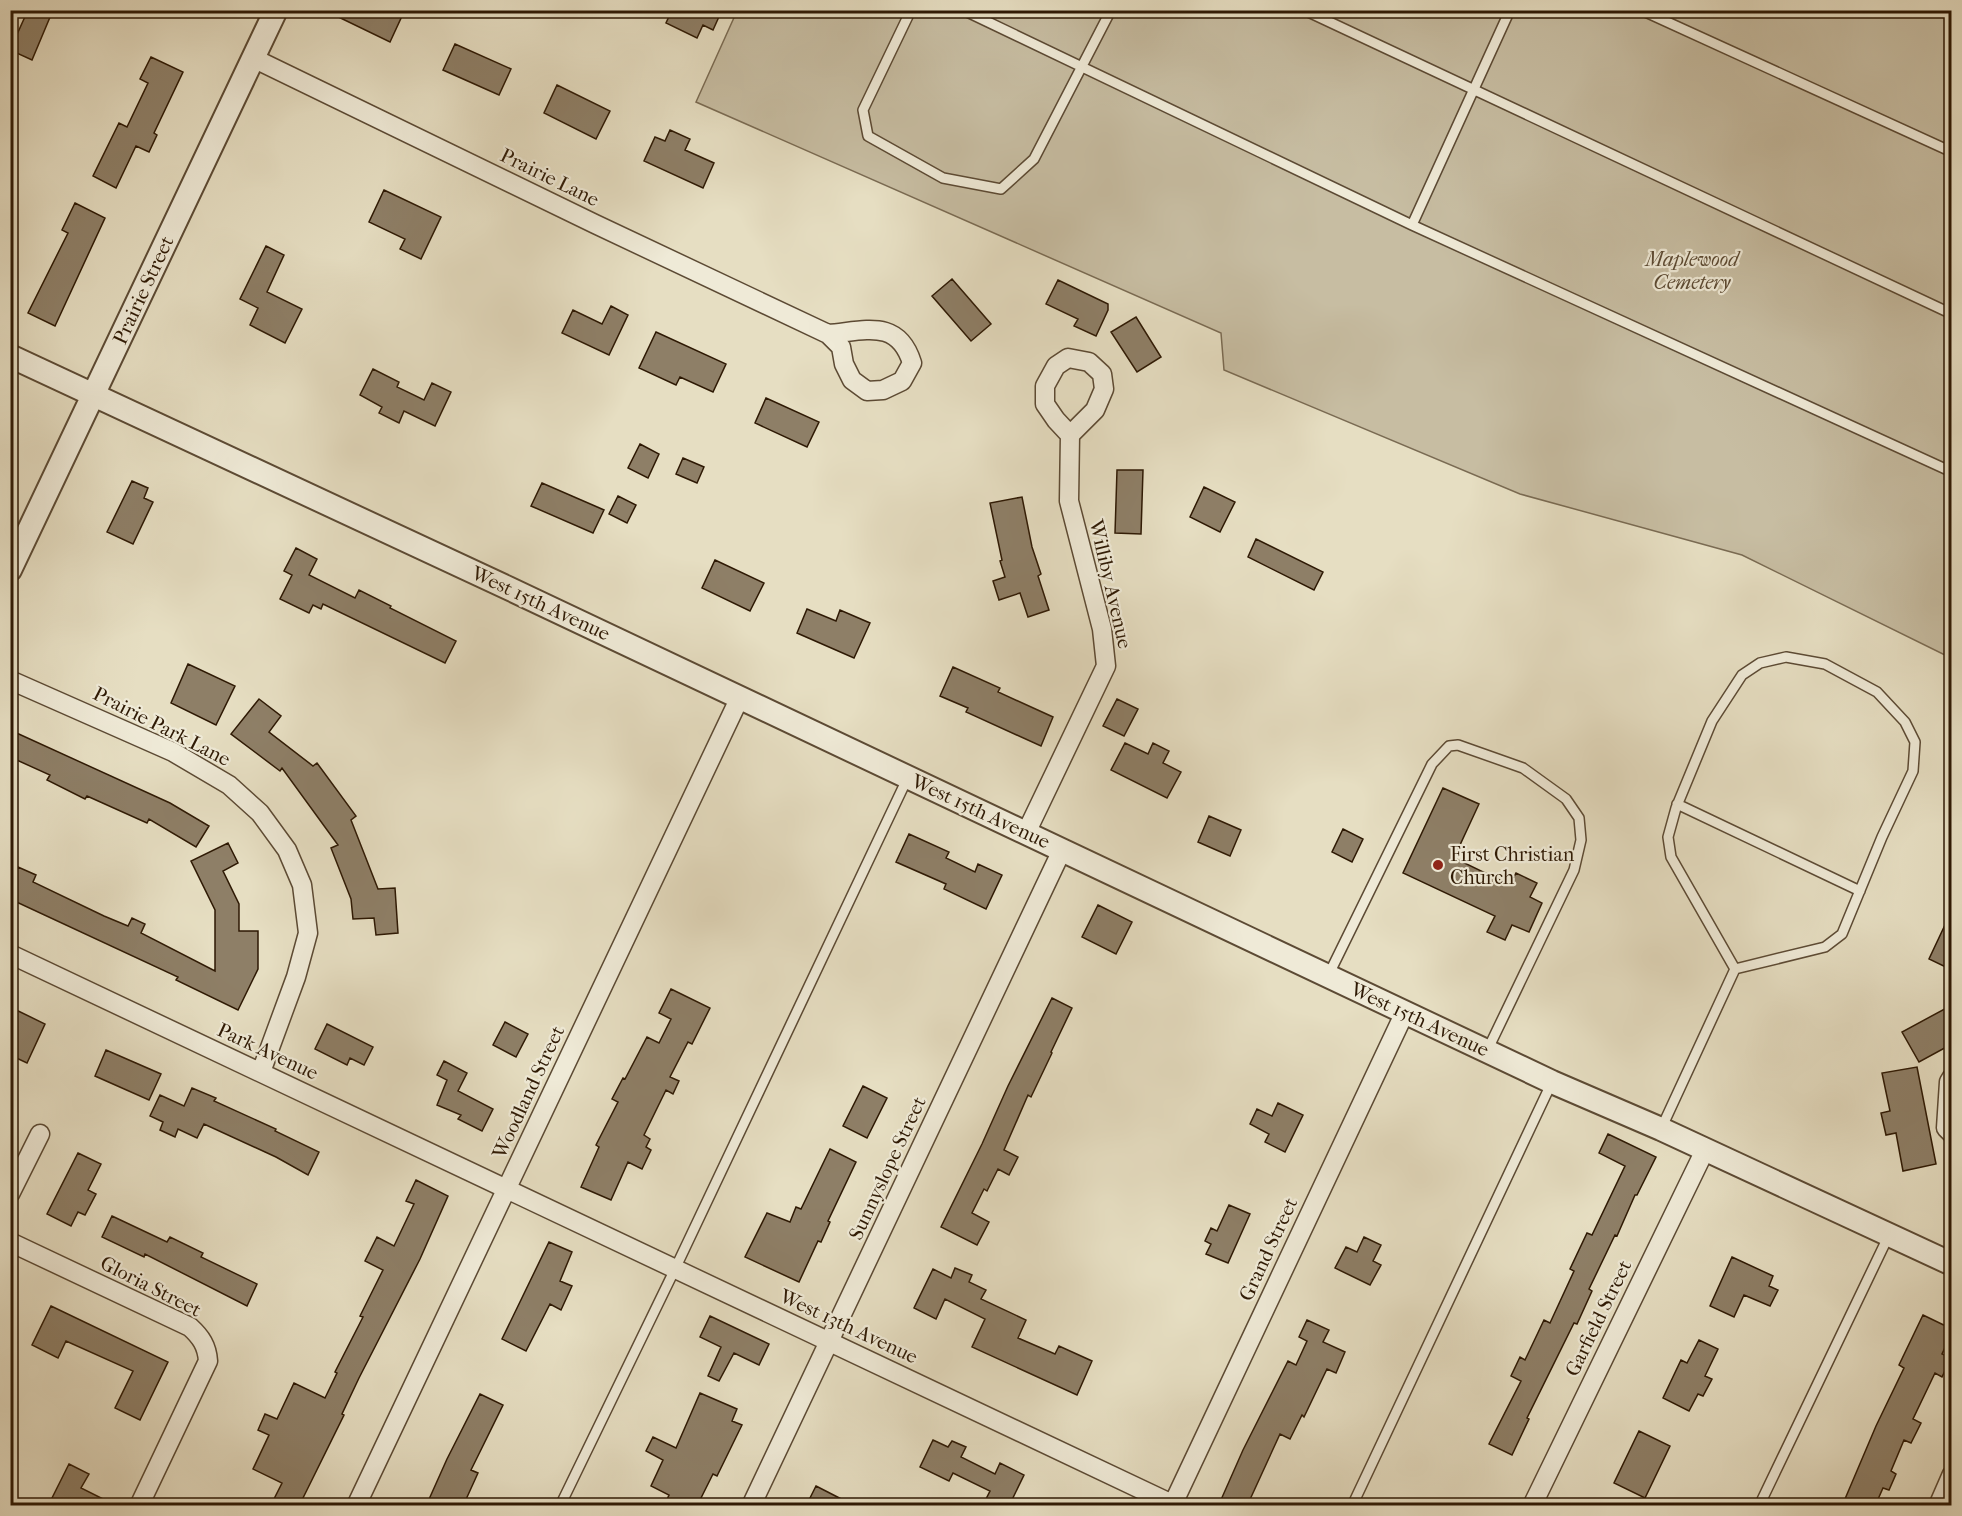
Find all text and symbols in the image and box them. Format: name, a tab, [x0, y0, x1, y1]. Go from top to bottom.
street label: Prairie Lane	[497, 144, 603, 211]
street label: Prairie Street	[108, 232, 179, 348]
park label: Maplewood Cemetery	[1644, 248, 1741, 294]
street label: Williby Avenue	[1084, 516, 1137, 651]
street label: West 15th Avenue	[467, 561, 614, 646]
street label: Prairie Park Lane	[89, 682, 234, 771]
street label: West 15th Avenue	[907, 769, 1054, 854]
place label: First Christian Church	[1450, 843, 1575, 889]
marker: First Christian Church	[1431, 858, 1445, 872]
street label: West 15th Avenue	[1346, 977, 1493, 1062]
street label: Park Avenue	[214, 1018, 322, 1085]
street label: Woodland Street	[487, 1022, 569, 1163]
street label: Sunnyslope Street	[844, 1093, 931, 1243]
street label: Grand Street	[1234, 1194, 1302, 1305]
street label: Gloria Street	[96, 1251, 205, 1322]
street label: Garfield Street	[1560, 1256, 1636, 1380]
street label: West 13th Avenue	[775, 1284, 922, 1369]

